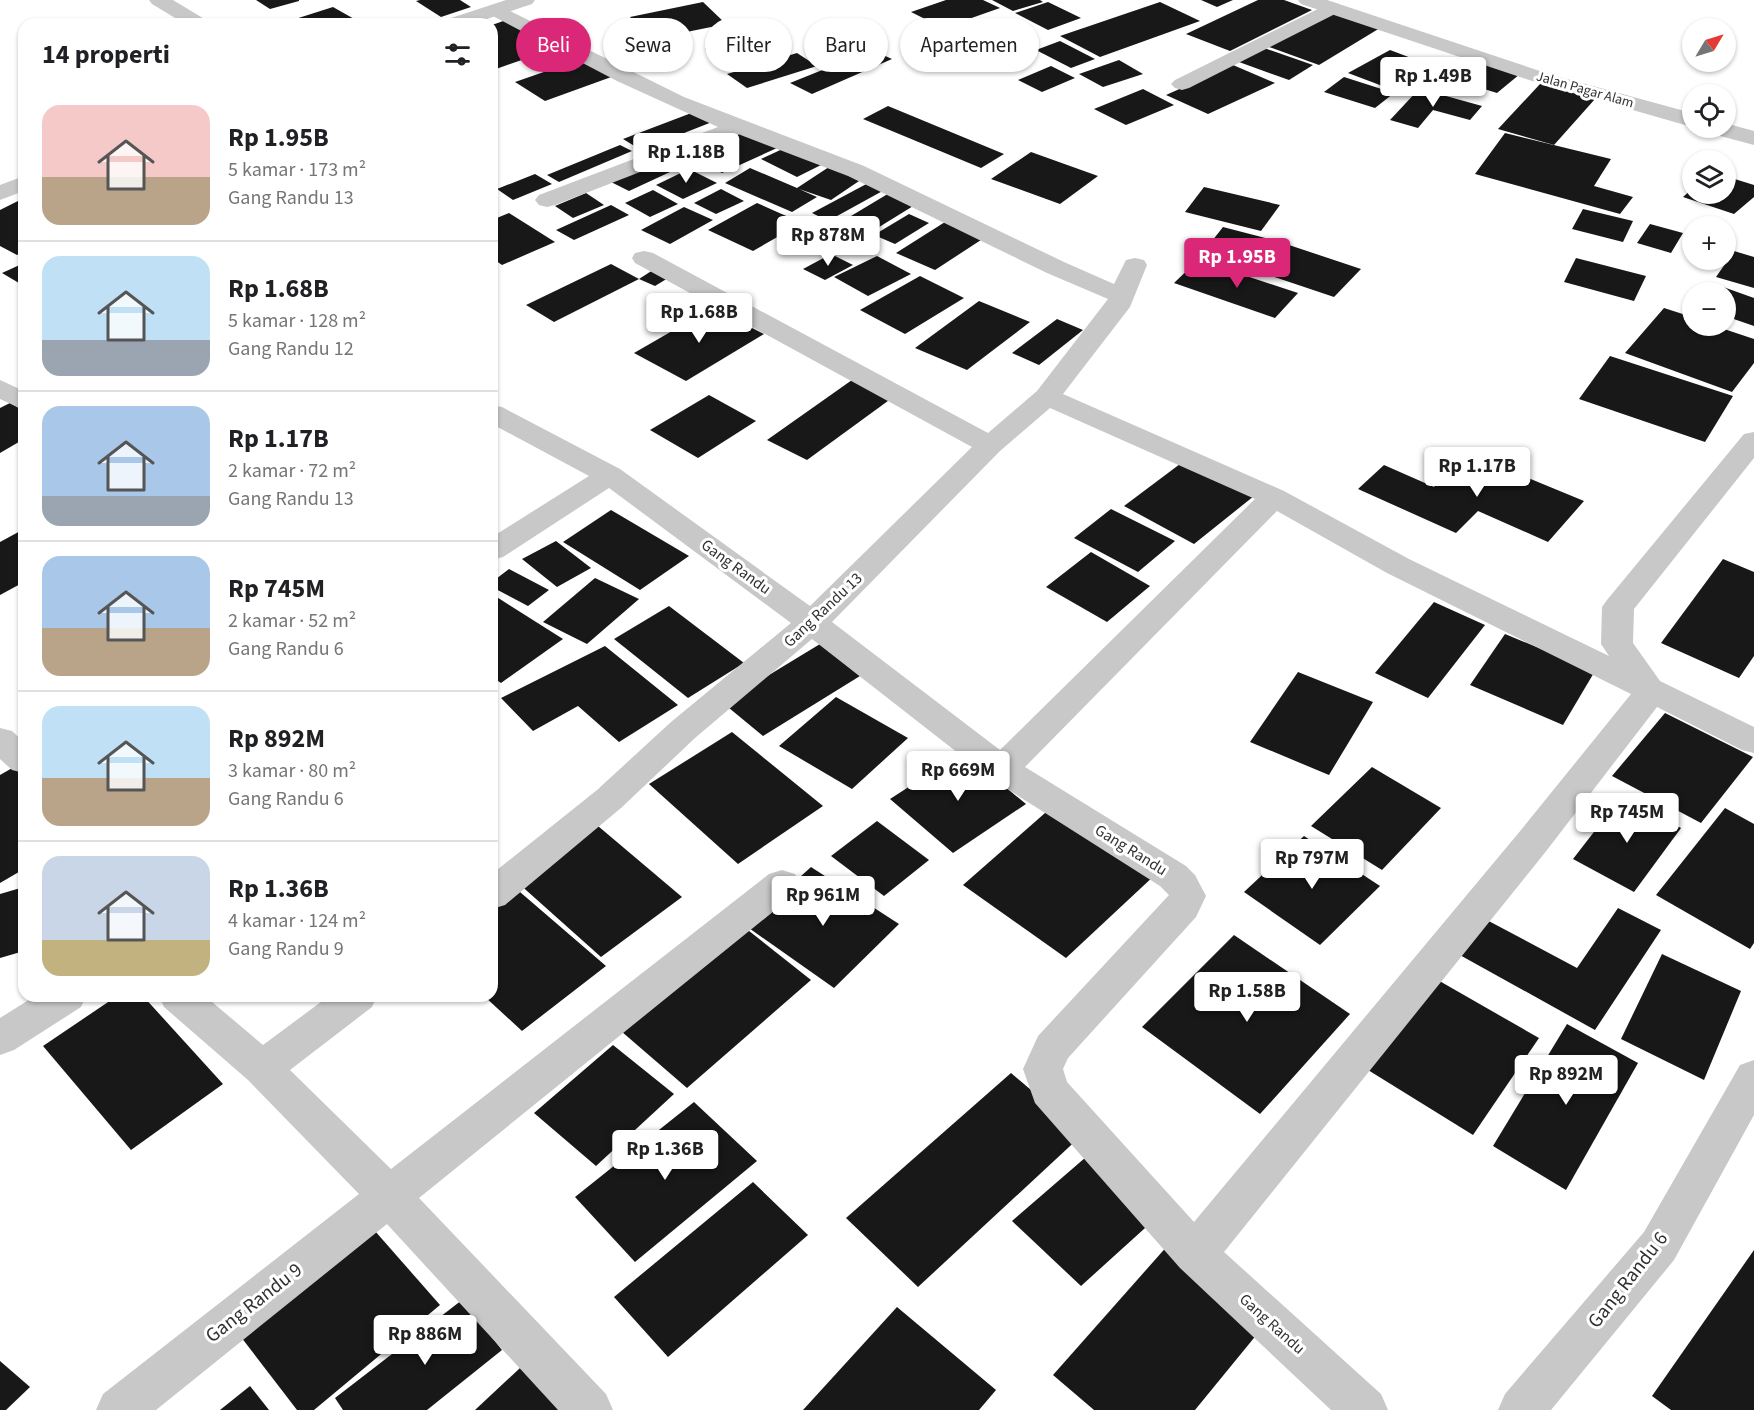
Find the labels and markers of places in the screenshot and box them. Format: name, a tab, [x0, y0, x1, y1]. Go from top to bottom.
pin: Rp 1.49B	[1371, 57, 1495, 108]
pin: Rp 1.18B	[624, 133, 748, 184]
pin: Rp 878M	[773, 216, 883, 267]
pin: Rp 1.95B	[1175, 238, 1299, 289]
pin: Rp 1.68B	[637, 293, 761, 344]
pin: Rp 1.17B	[1415, 447, 1539, 498]
pin: Rp 669M	[903, 751, 1013, 802]
pin: Rp 745M	[1572, 793, 1682, 844]
pin: Rp 797M	[1257, 839, 1367, 890]
pin: Rp 961M	[768, 876, 878, 927]
pin: Rp 1.58B	[1185, 972, 1309, 1023]
pin: Rp 892M	[1511, 1055, 1621, 1106]
pin: Rp 1.36B	[603, 1130, 727, 1181]
pin: Rp 886M	[370, 1315, 480, 1366]

